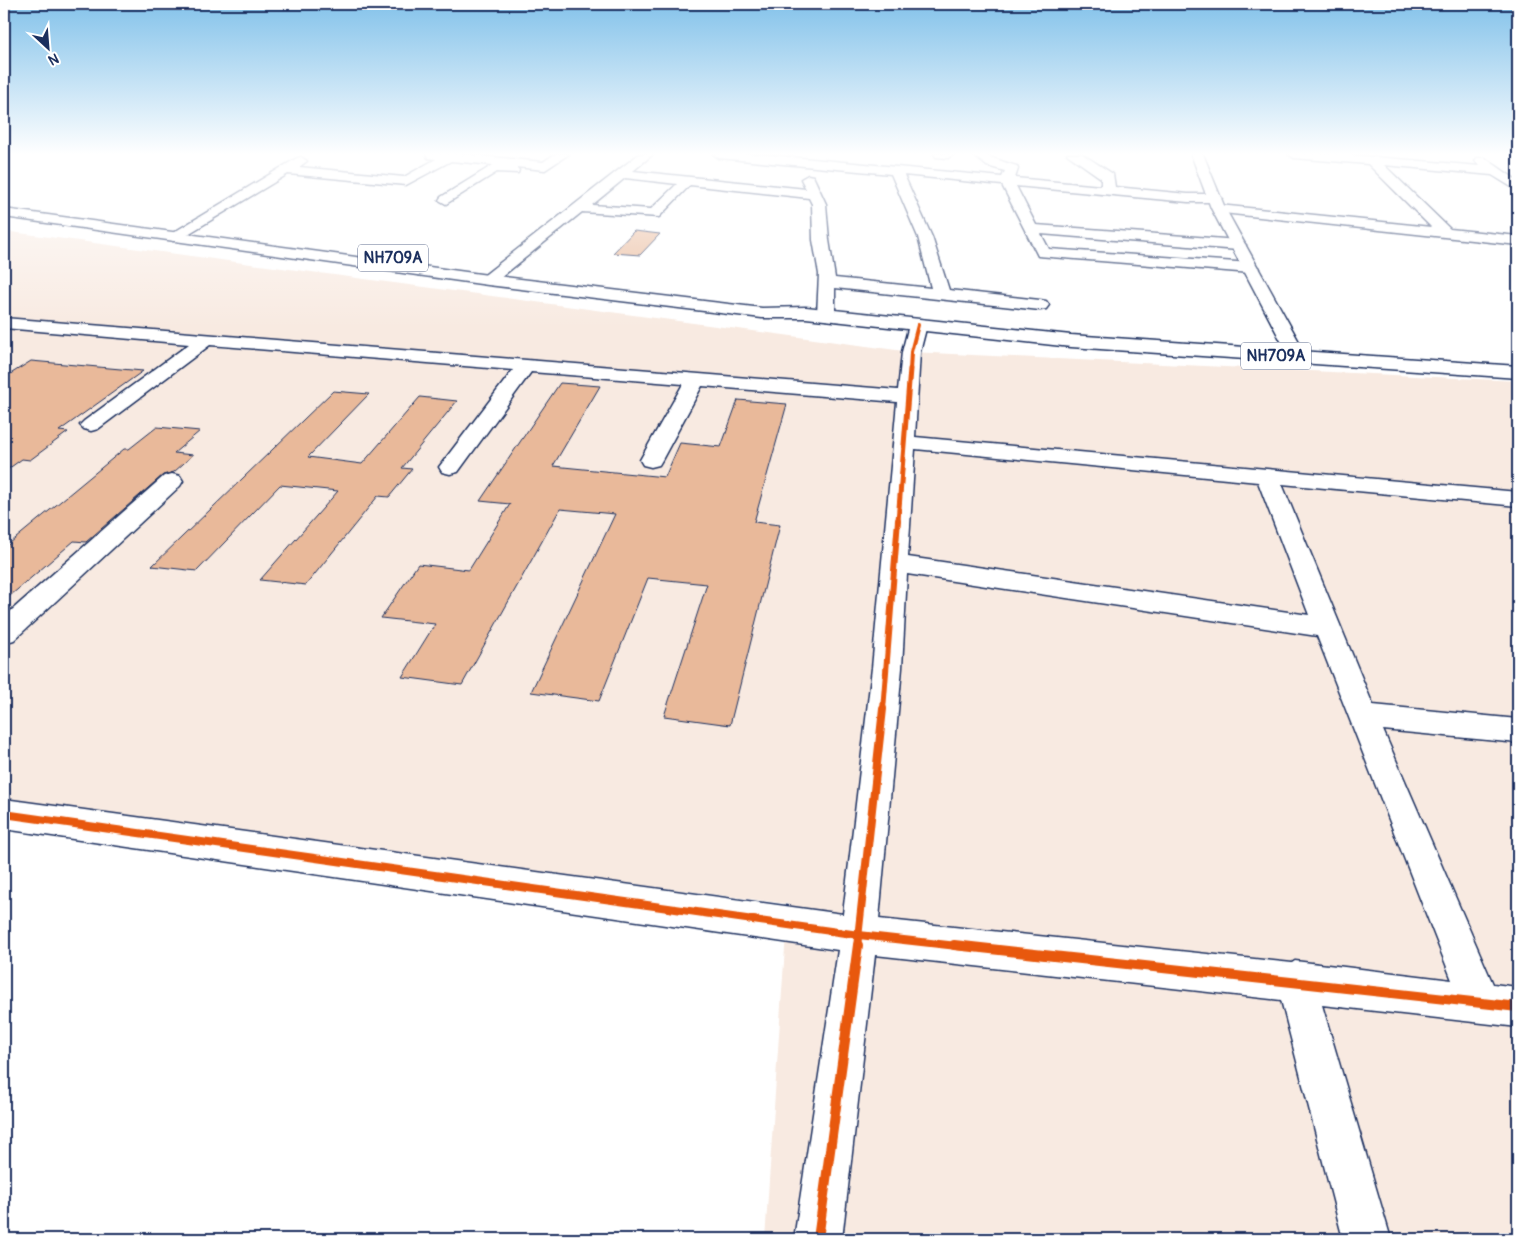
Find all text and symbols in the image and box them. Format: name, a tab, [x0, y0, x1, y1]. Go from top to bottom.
north arrow	[22, 22, 72, 72]
text: N	[45, 50, 61, 69]
road number: NH709A	[358, 244, 428, 272]
road number: NH709A	[1241, 342, 1311, 370]

